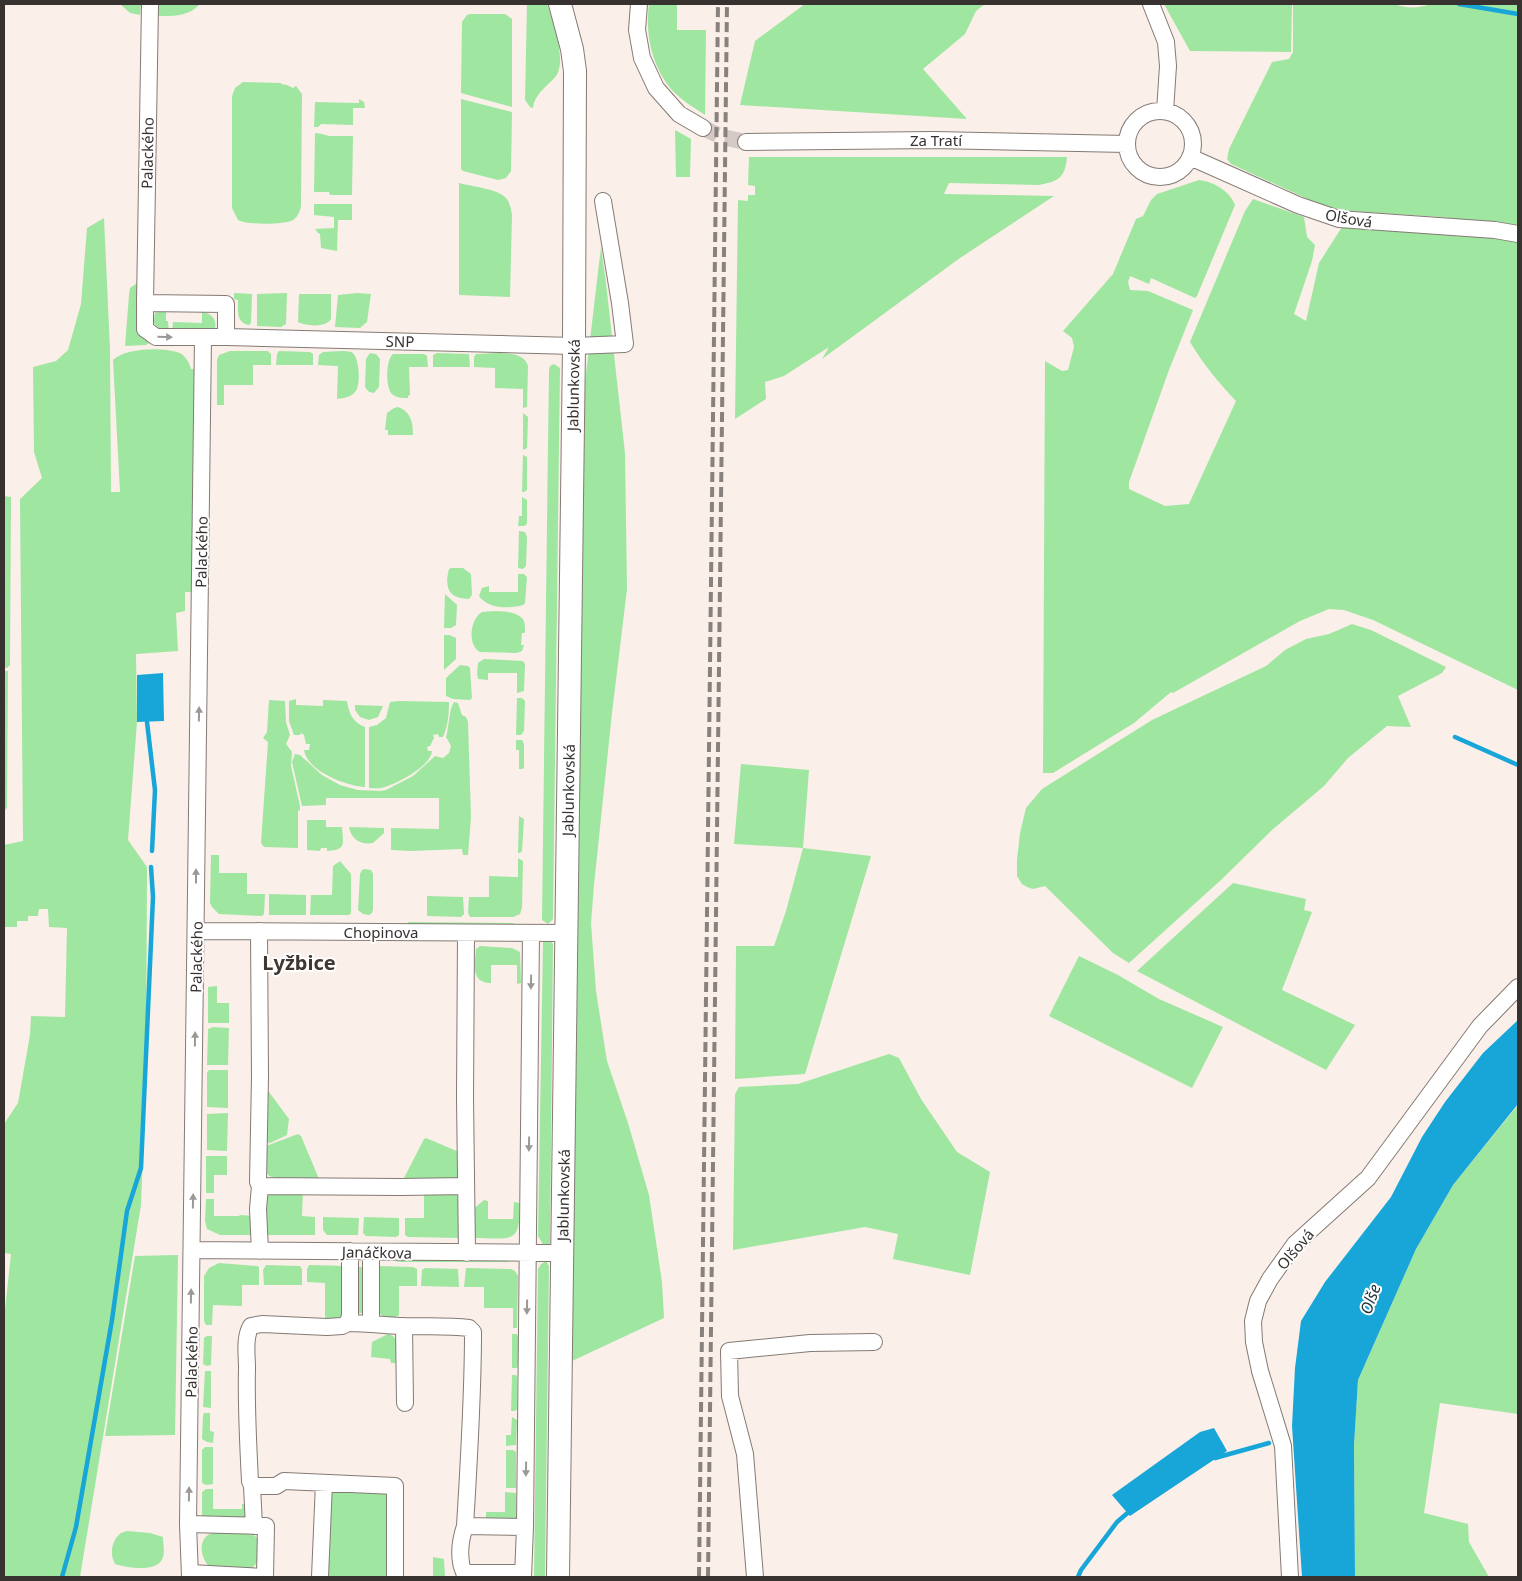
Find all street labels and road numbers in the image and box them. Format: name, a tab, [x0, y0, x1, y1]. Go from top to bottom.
street label: Palackého	[136, 117, 158, 189]
street label: Za Tratí	[910, 130, 963, 150]
street label: Olšová	[1324, 204, 1374, 232]
street label: SNP	[385, 331, 415, 351]
street label: Jablunkovská	[562, 339, 584, 433]
street label: Palackého	[190, 516, 212, 588]
street label: Jablunkovská	[557, 744, 579, 838]
street label: Palackého	[185, 921, 207, 993]
street label: Chopinova	[343, 922, 419, 942]
street label: Jablunkovská	[552, 1149, 574, 1243]
street label: Olšová	[1272, 1224, 1318, 1274]
street label: Janáčkova	[340, 1241, 412, 1263]
street label: Palackého	[180, 1326, 202, 1398]

